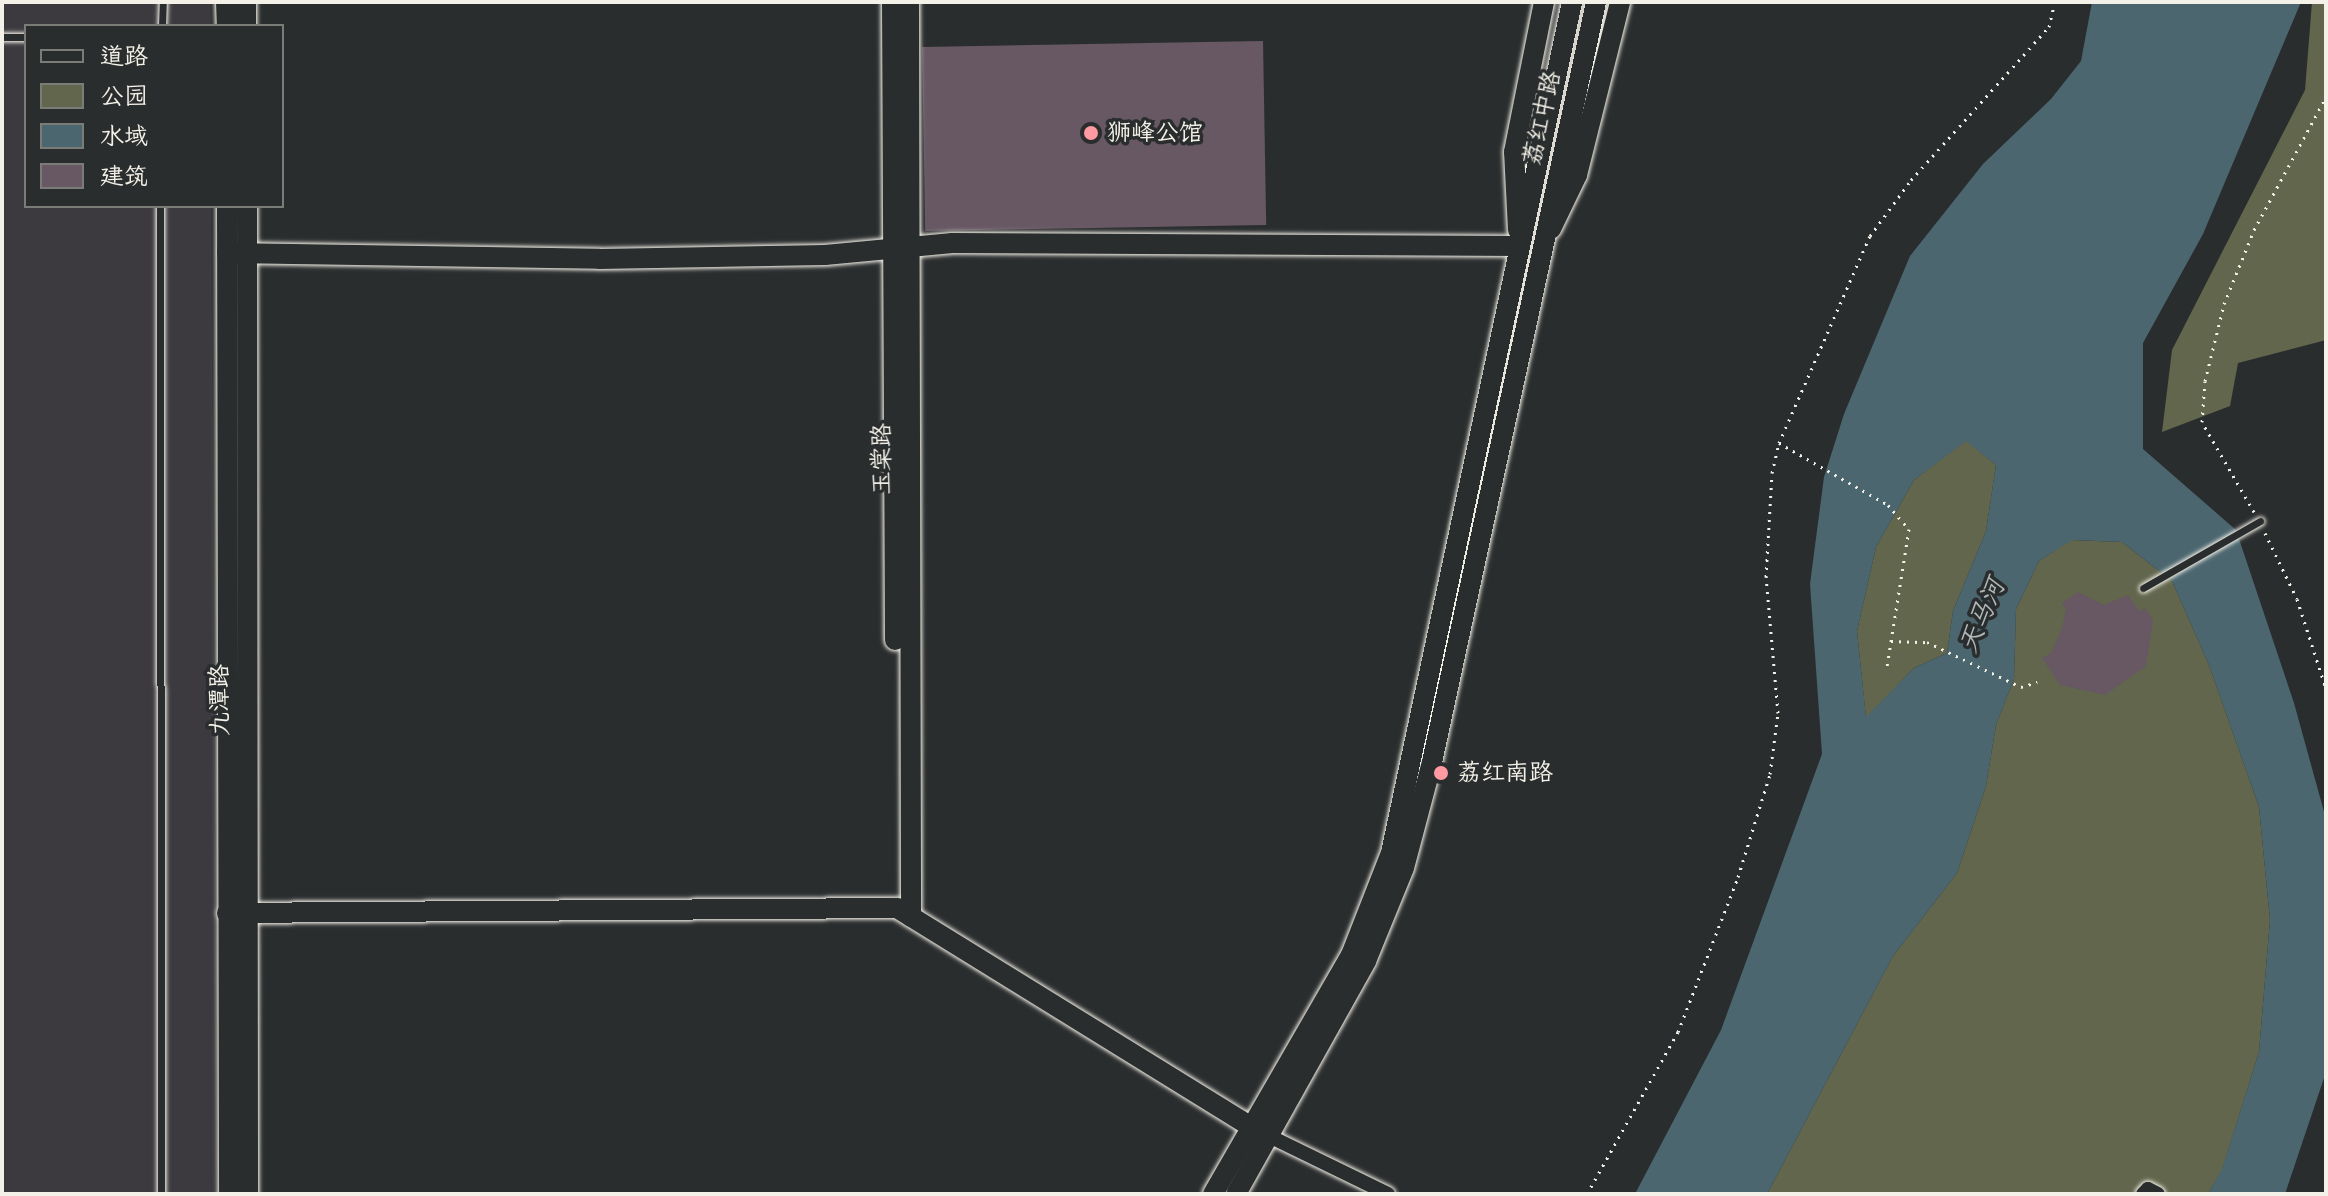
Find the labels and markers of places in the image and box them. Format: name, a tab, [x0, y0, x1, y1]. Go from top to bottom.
place label: 狮峰公馆	[1107, 119, 1203, 147]
marker: 狮峰公馆	[1082, 124, 1100, 142]
place label: 荔红南路	[1457, 759, 1553, 787]
marker: 荔红南路	[1432, 764, 1450, 782]

